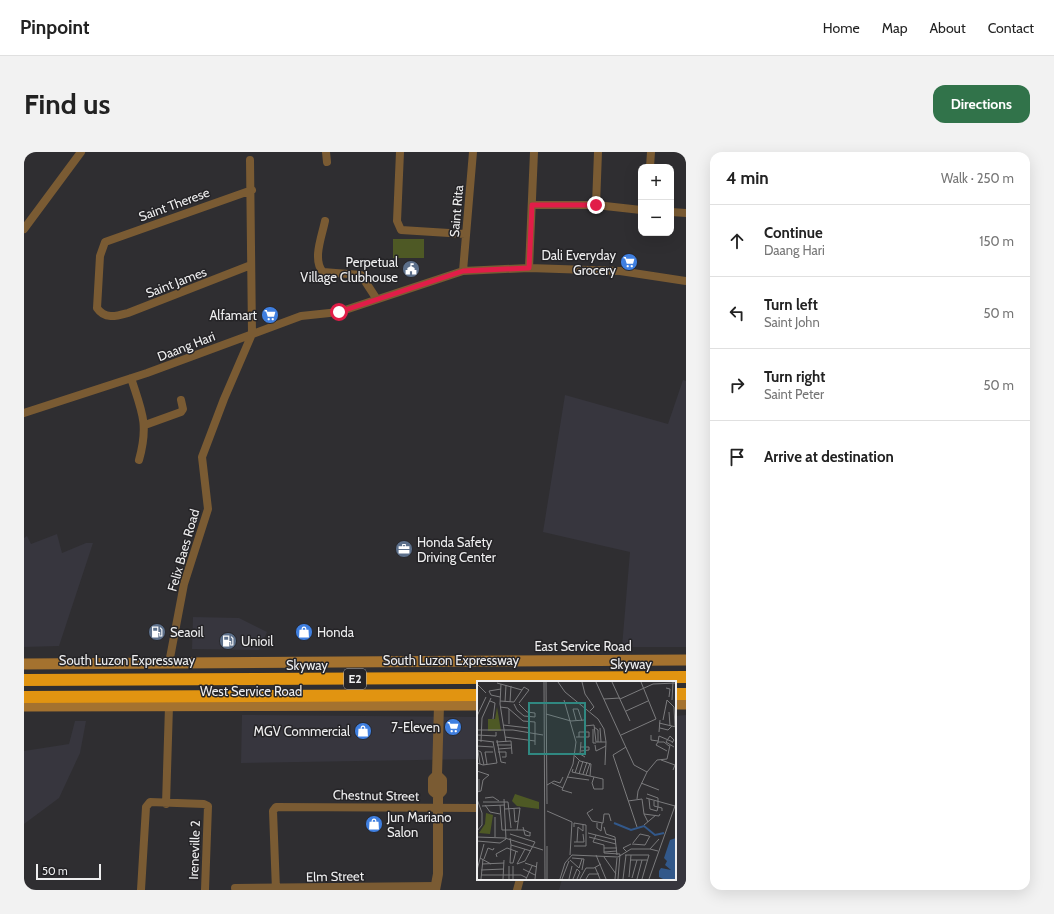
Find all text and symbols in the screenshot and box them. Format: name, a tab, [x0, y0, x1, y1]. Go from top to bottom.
text: Pinpoint	[20, 16, 89, 39]
text: Home	[823, 19, 860, 37]
text: Map	[882, 19, 907, 37]
text: About	[929, 19, 966, 37]
text: Contact	[988, 19, 1034, 37]
button: Directions	[933, 85, 1030, 123]
text: Find us	[24, 87, 110, 121]
map controls	[638, 164, 674, 236]
button: +	[638, 164, 674, 200]
text: 4 min	[726, 168, 769, 188]
text: Walk · 250 m	[941, 170, 1014, 186]
street label: Saint Therese	[136, 184, 212, 224]
street label: Saint Rita	[446, 184, 466, 238]
route end	[587, 196, 605, 214]
button: −	[638, 200, 674, 236]
text: Continue	[764, 224, 823, 242]
icon: ahead	[726, 230, 748, 252]
text: 150 m	[979, 233, 1014, 249]
text: Daang Hari	[764, 242, 825, 258]
place label: Dali Everyday Grocery	[541, 247, 616, 278]
supermarket icon: Dali Everyday Grocery	[619, 252, 639, 272]
place label: Perpetual Village Clubhouse	[300, 254, 398, 285]
public building icon: Perpetual Village Clubhouse	[401, 259, 421, 279]
street label: Saint James	[143, 263, 209, 301]
text: Turn left	[764, 296, 818, 314]
icon: left	[726, 302, 748, 324]
route start	[330, 303, 348, 321]
supermarket icon: Alfamart	[260, 305, 280, 325]
text: 50 m	[984, 305, 1014, 321]
place label: Alfamart	[209, 307, 258, 323]
text: Saint John	[764, 314, 820, 330]
street label: Daang Hari	[155, 328, 217, 364]
text: Turn right	[764, 368, 825, 386]
icon: right	[726, 374, 748, 396]
text: 50 m	[984, 377, 1014, 393]
text: Saint Peter	[764, 386, 824, 402]
icon: arrive	[726, 446, 748, 468]
text: Arrive at destination	[764, 448, 894, 466]
street label: Felix Baes Road	[164, 507, 202, 593]
place label: Honda Safety Driving Center	[417, 534, 497, 565]
office icon: Honda Safety Driving Center	[394, 539, 414, 559]
fuel station icon: Seaoil	[147, 622, 167, 642]
shop icon: Honda	[294, 622, 314, 642]
place label: Seaoil	[170, 624, 203, 640]
place label: Honda	[317, 624, 355, 640]
fuel station icon: Unioil	[218, 631, 238, 651]
place label: Unioil	[241, 633, 273, 649]
street label: East Service Road	[534, 638, 632, 654]
street label: South Luzon Expressway	[59, 652, 196, 668]
street label: South Luzon Expressway	[383, 652, 520, 668]
street label: Skyway	[610, 656, 652, 672]
street label: Skyway	[286, 657, 328, 673]
road number: E2	[344, 669, 366, 689]
inset map	[477, 681, 676, 880]
street label: West Service Road	[200, 683, 302, 699]
supermarket icon: 7-Eleven	[443, 717, 463, 737]
place label: 7-Eleven	[391, 719, 440, 735]
shop icon: MGV Commercial	[353, 721, 373, 741]
place label: MGV Commercial	[254, 723, 350, 739]
street label: Chestnut Street	[333, 786, 420, 804]
place label: Jun Mariano Salon	[386, 809, 451, 840]
shop icon: Jun Mariano Salon	[364, 814, 384, 834]
street label: Ireneville 2	[185, 820, 203, 880]
scale bar	[36, 862, 101, 881]
text: 50 m	[42, 864, 68, 878]
street label: Elm Street	[306, 867, 365, 885]

